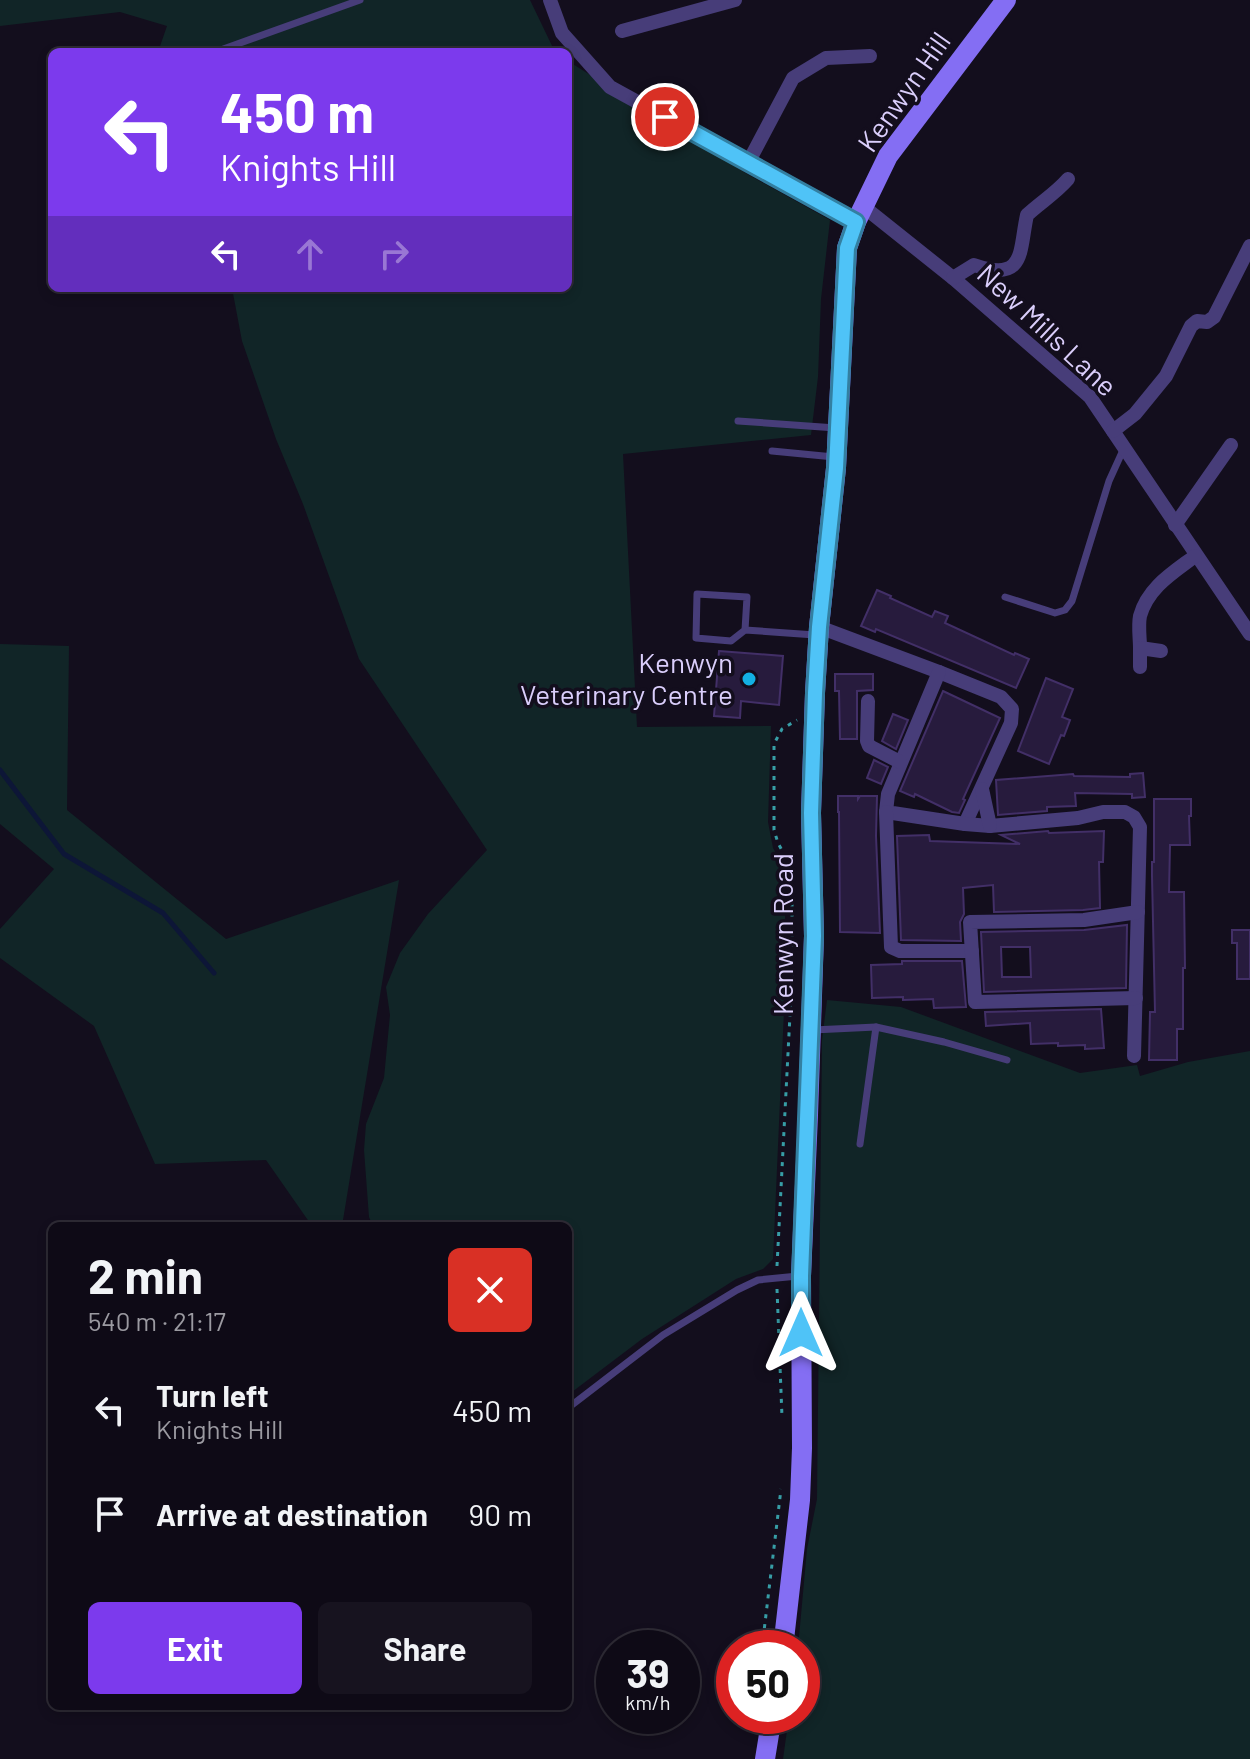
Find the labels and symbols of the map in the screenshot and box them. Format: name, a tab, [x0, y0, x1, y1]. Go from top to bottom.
street label: Kenwyn Hill	[850, 25, 957, 158]
pin	[631, 83, 699, 151]
street label: New Mills Lane	[971, 256, 1125, 403]
place label: Kenwyn Veterinary Centre	[520, 645, 733, 711]
marker: Kenwyn Veterinary Centre	[740, 670, 758, 688]
street label: Kenwyn Road	[765, 853, 799, 1015]
position arrow	[759, 1291, 843, 1375]
speed limit sign: 50	[716, 1630, 820, 1734]

